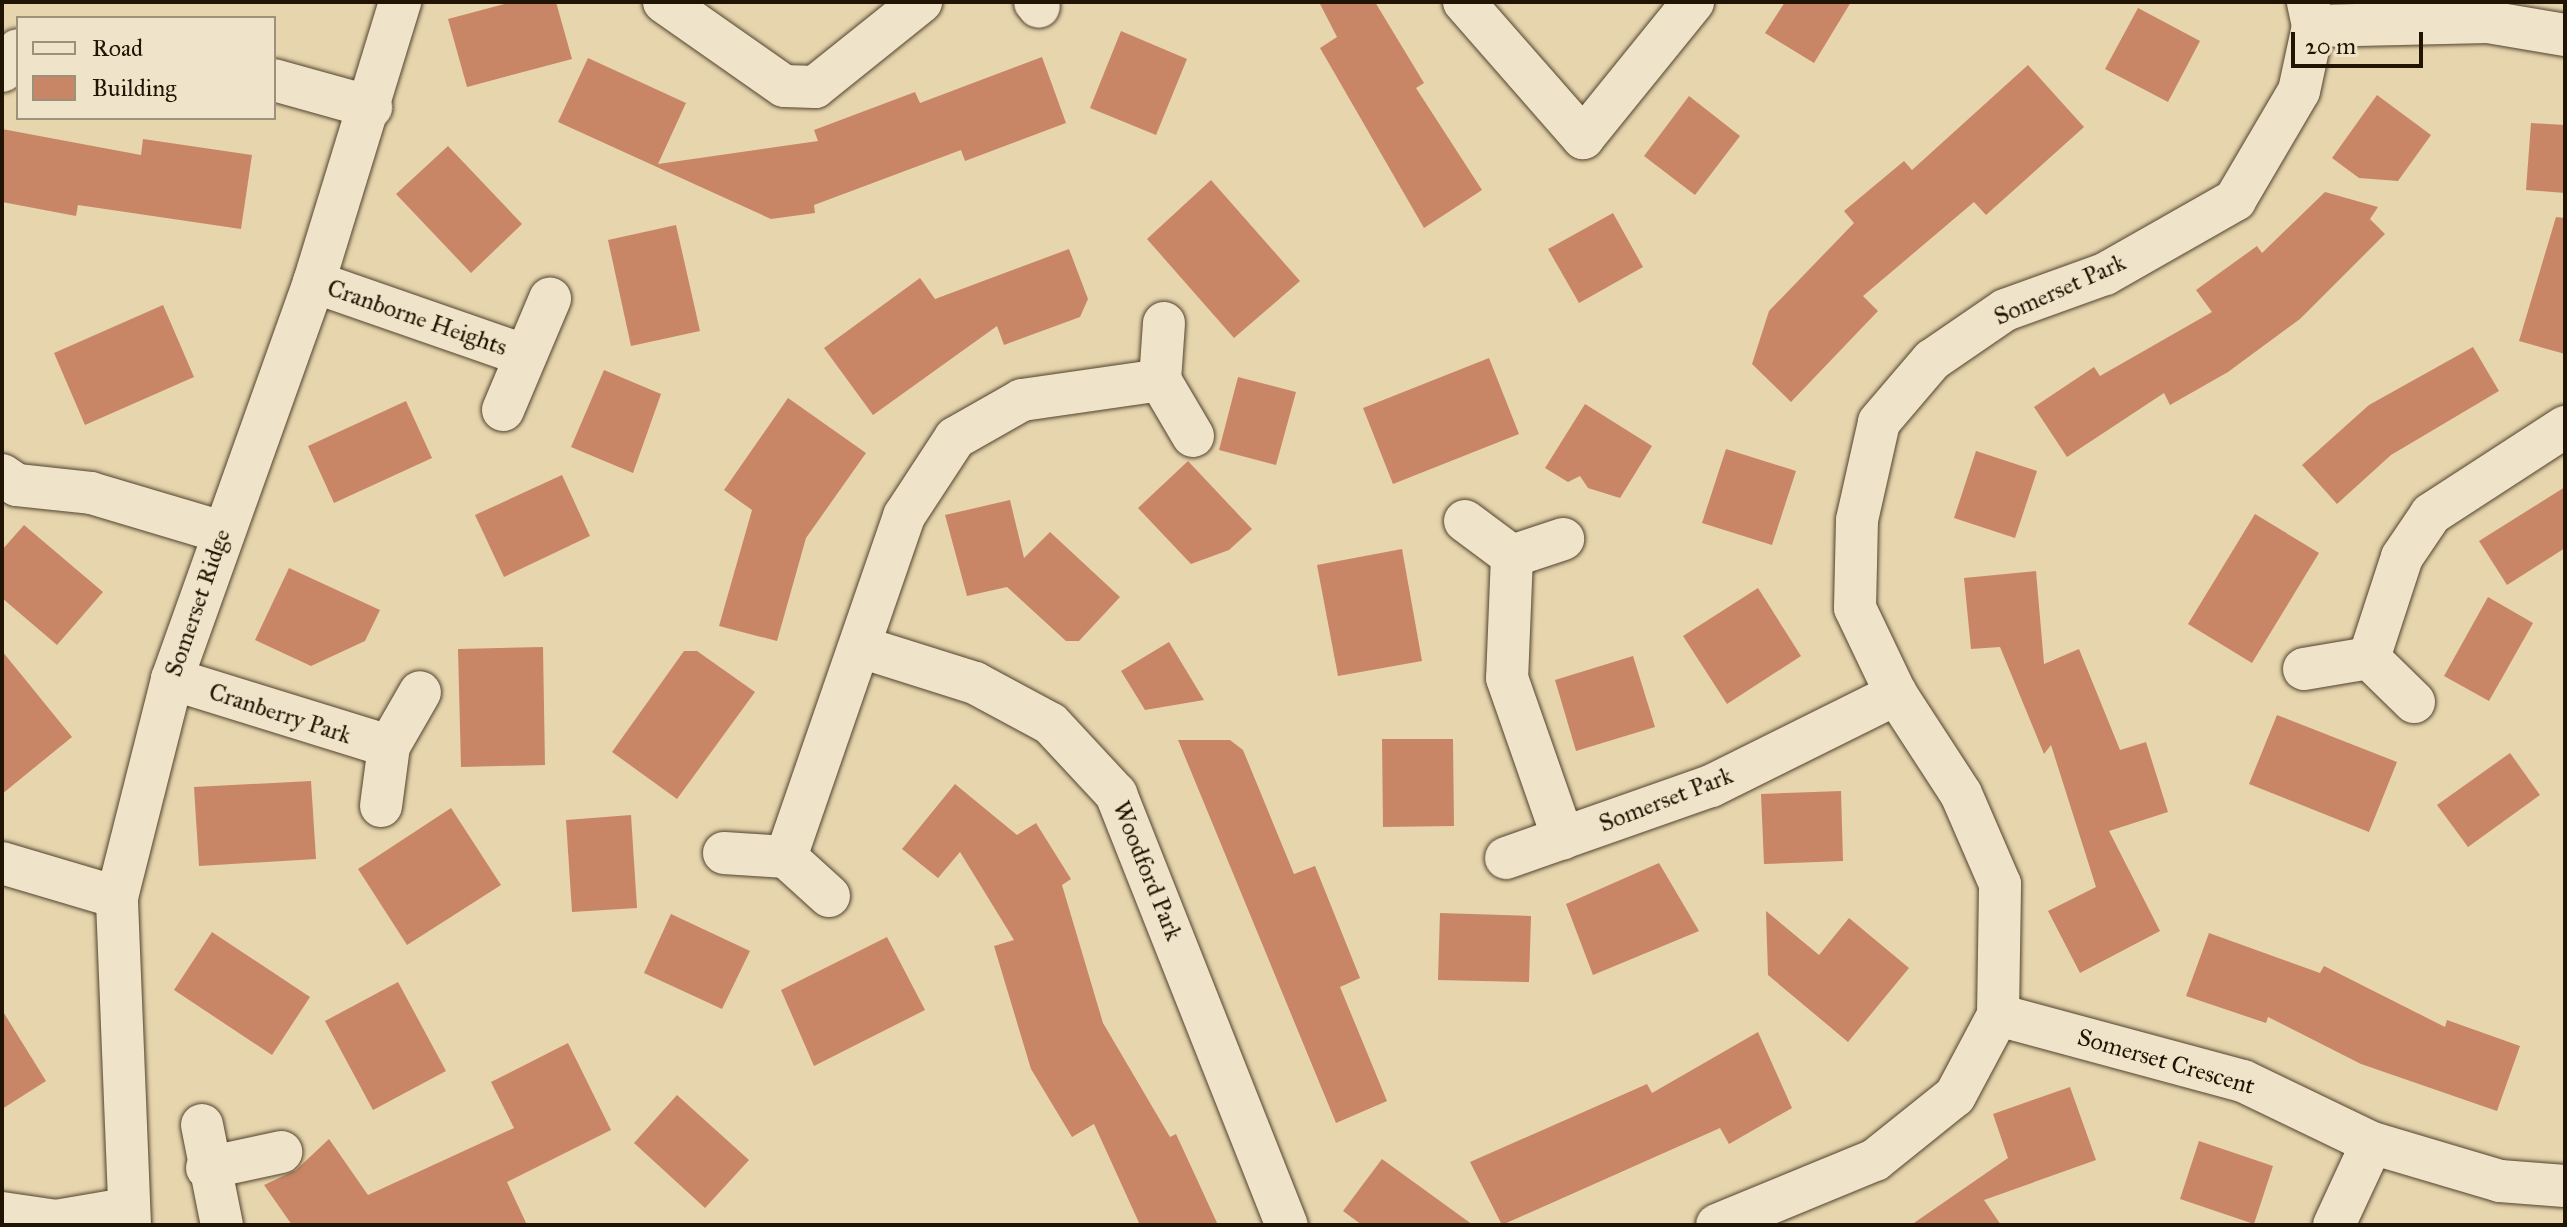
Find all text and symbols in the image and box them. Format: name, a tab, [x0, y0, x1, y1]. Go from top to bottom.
legend	[16, 16, 276, 120]
scale bar	[2295, 16, 2427, 66]
text: 20 m	[2305, 31, 2356, 61]
text: Road	[92, 33, 143, 63]
text: Building	[92, 73, 177, 103]
street label: Somerset Park	[1990, 248, 2130, 332]
street label: Cranborne Heights	[323, 274, 511, 362]
street label: Somerset Ridge	[159, 525, 237, 681]
street label: Cranberry Park	[205, 677, 355, 751]
street label: Somerset Park	[1595, 761, 1737, 839]
street label: Woodford Park	[1106, 797, 1188, 945]
street label: Somerset Crescent	[2074, 1023, 2258, 1101]

